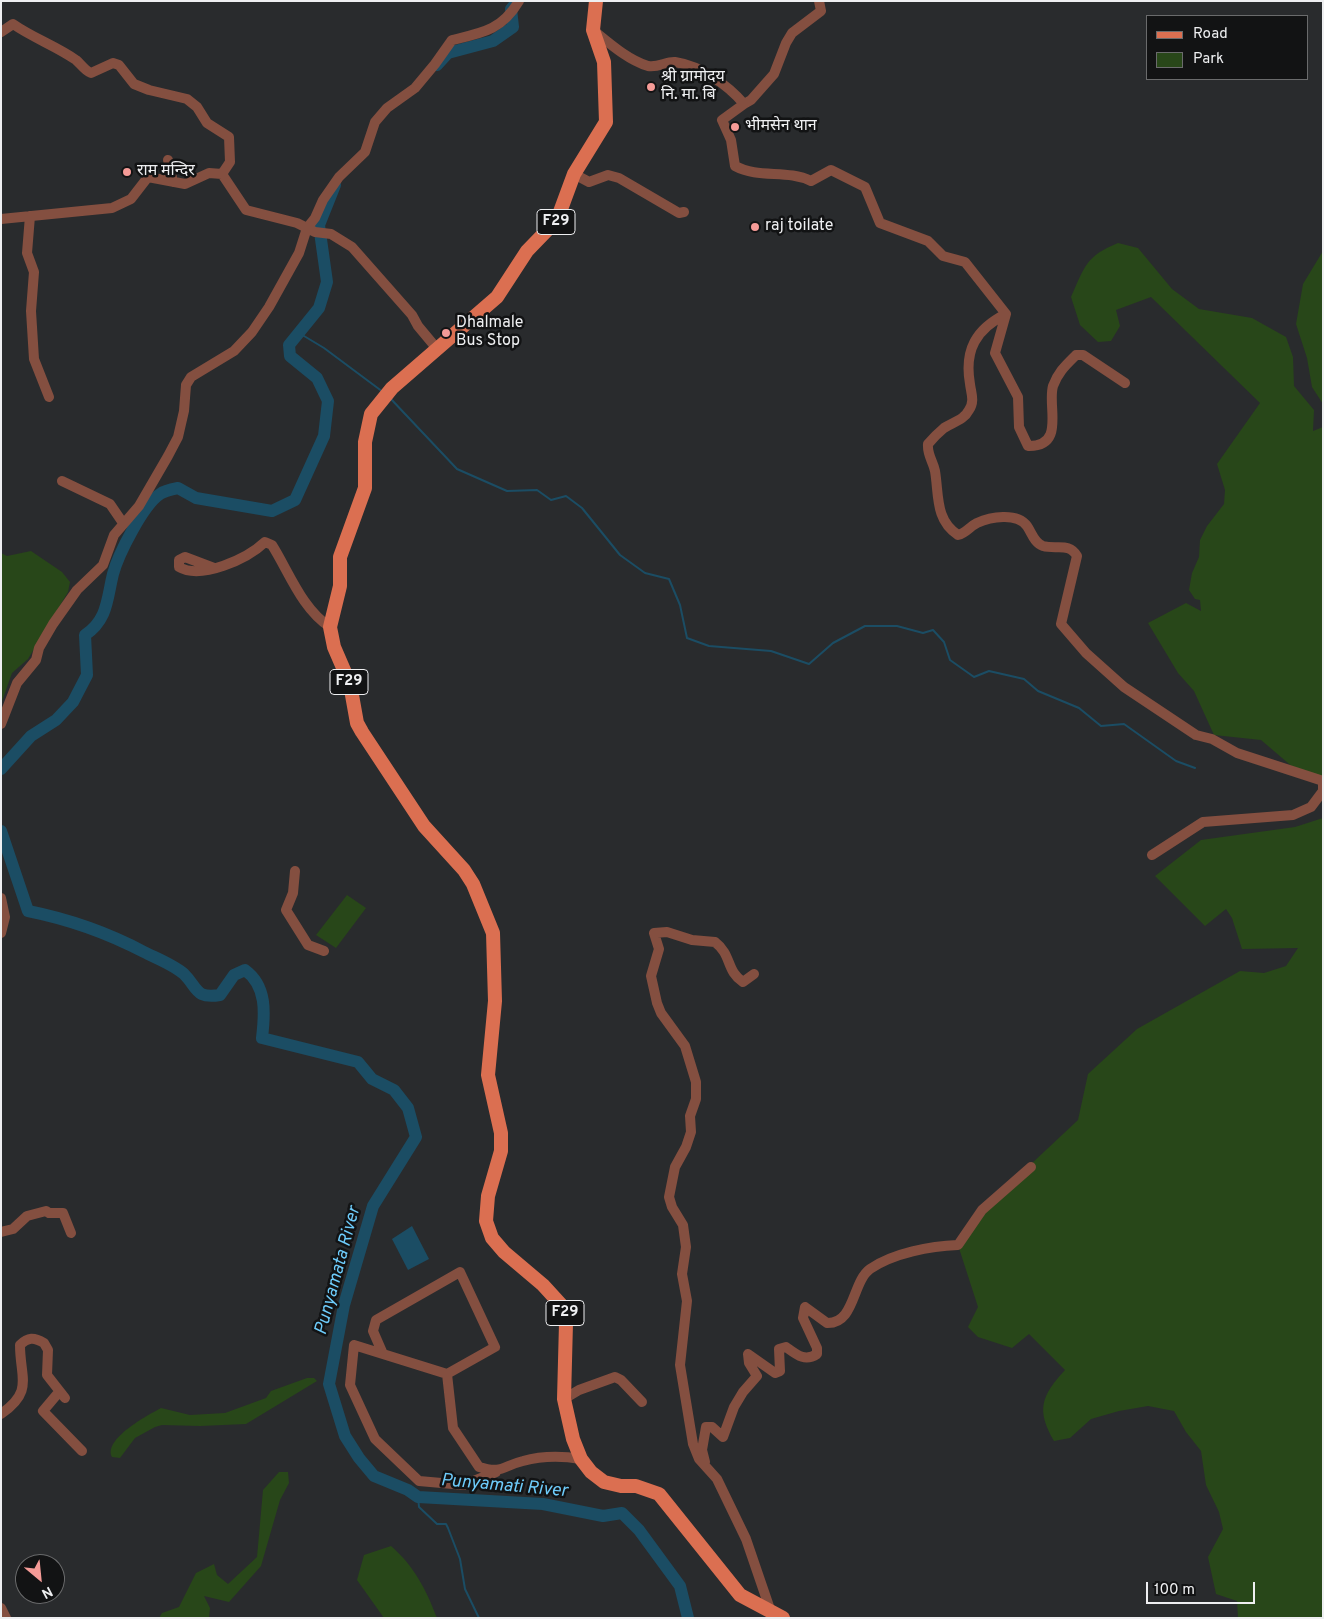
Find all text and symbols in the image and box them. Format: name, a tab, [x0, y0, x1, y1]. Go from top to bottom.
legend	[1146, 15, 1309, 80]
text: Road	[1193, 25, 1228, 44]
text: Park	[1193, 50, 1224, 69]
place label: श्री ग्रामोदय नि. मा. बि	[661, 68, 725, 106]
marker: श्री ग्रामोदय नि. मा. बि	[645, 81, 657, 93]
place label: भीमसेन थान	[745, 117, 817, 137]
marker: भीमसेन थान	[729, 121, 741, 133]
place label: राम मन्दिर	[137, 162, 195, 182]
marker: राम मन्दिर	[121, 166, 133, 178]
road number: F29	[537, 210, 575, 234]
place label: raj toilate	[765, 217, 833, 237]
marker: raj toilate	[749, 221, 761, 233]
place label: Dhalmale Bus Stop	[456, 314, 523, 352]
marker: Dhalmale Bus Stop	[440, 327, 452, 339]
road number: F29	[330, 670, 368, 694]
water label: Punyamata River	[311, 1204, 367, 1338]
road number: F29	[546, 1300, 584, 1326]
water label: Punyamati River	[440, 1471, 568, 1503]
north arrow	[15, 1554, 65, 1604]
scale bar	[1149, 1572, 1258, 1604]
text: 100 m	[1154, 1581, 1195, 1600]
text: N	[38, 1582, 55, 1602]

